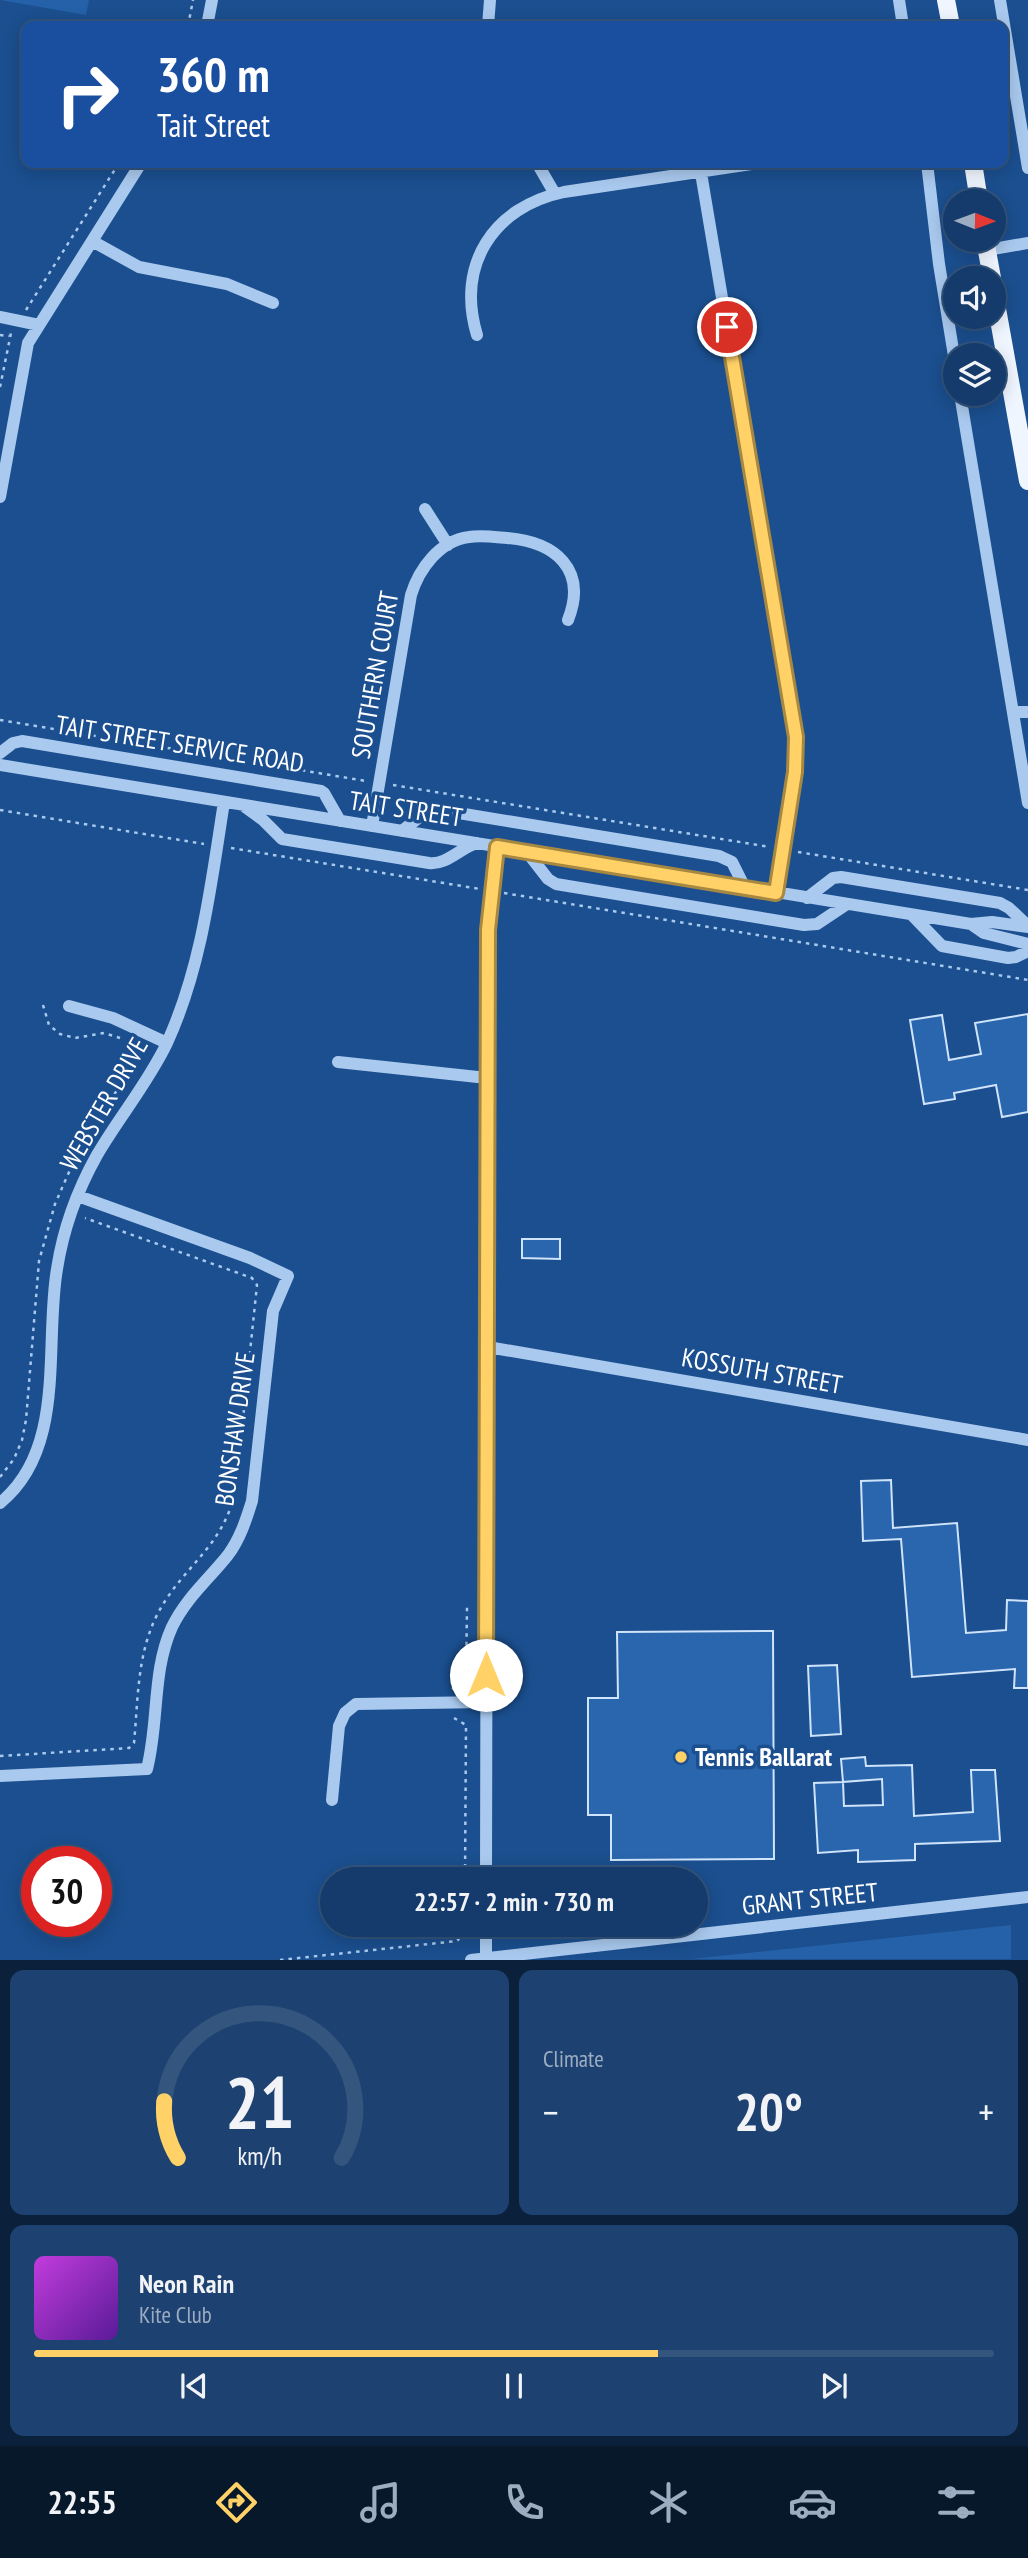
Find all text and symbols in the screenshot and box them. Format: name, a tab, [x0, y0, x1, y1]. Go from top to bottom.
text: 360 m	[157, 42, 270, 106]
icon: right	[42, 49, 133, 140]
text: Tait Street	[157, 104, 270, 146]
north arrow	[943, 189, 1006, 252]
map controls	[943, 189, 1006, 406]
button: sound	[943, 266, 1006, 329]
pin	[697, 297, 757, 357]
icon: arrive	[708, 308, 746, 346]
button: layers	[943, 343, 1006, 406]
street label: SOUTHERN COURT	[344, 588, 406, 761]
street label: TAIT STREET SERVICE ROAD	[54, 708, 306, 779]
street label: TAIT STREET	[347, 783, 465, 834]
street label: WEBSTER DRIVE	[52, 1031, 155, 1176]
street label: KOSSUTH STREET	[679, 1340, 845, 1401]
street label: BONSHAW DRIVE	[207, 1350, 262, 1508]
position arrow	[449, 1638, 523, 1712]
place label: Tennis Ballarat	[695, 1740, 833, 1773]
marker: Tennis Ballarat	[673, 1749, 689, 1765]
speed limit sign: 30	[21, 1846, 112, 1937]
street label: GRANT STREET	[740, 1875, 880, 1922]
text: 22:57 · 2 min · 730 m	[414, 1885, 614, 1918]
text: Climate	[543, 2044, 604, 2073]
text: 21	[225, 2055, 294, 2149]
text: 20°	[734, 2078, 803, 2145]
text: −	[543, 2087, 559, 2136]
text: +	[978, 2087, 994, 2136]
text: km/h	[237, 2140, 282, 2172]
text: Neon Rain	[139, 2267, 234, 2300]
text: Kite Club	[139, 2300, 212, 2329]
icon: previous	[175, 2367, 213, 2405]
icon: pause	[495, 2367, 533, 2405]
icon: next	[815, 2367, 853, 2405]
icon: directions	[212, 2478, 261, 2527]
icon: music	[356, 2478, 405, 2527]
icon: phone	[500, 2478, 549, 2527]
icon: climate	[644, 2478, 693, 2527]
icon: car	[788, 2478, 837, 2527]
icon: filters	[932, 2478, 981, 2527]
text: 22:55	[47, 2481, 117, 2523]

